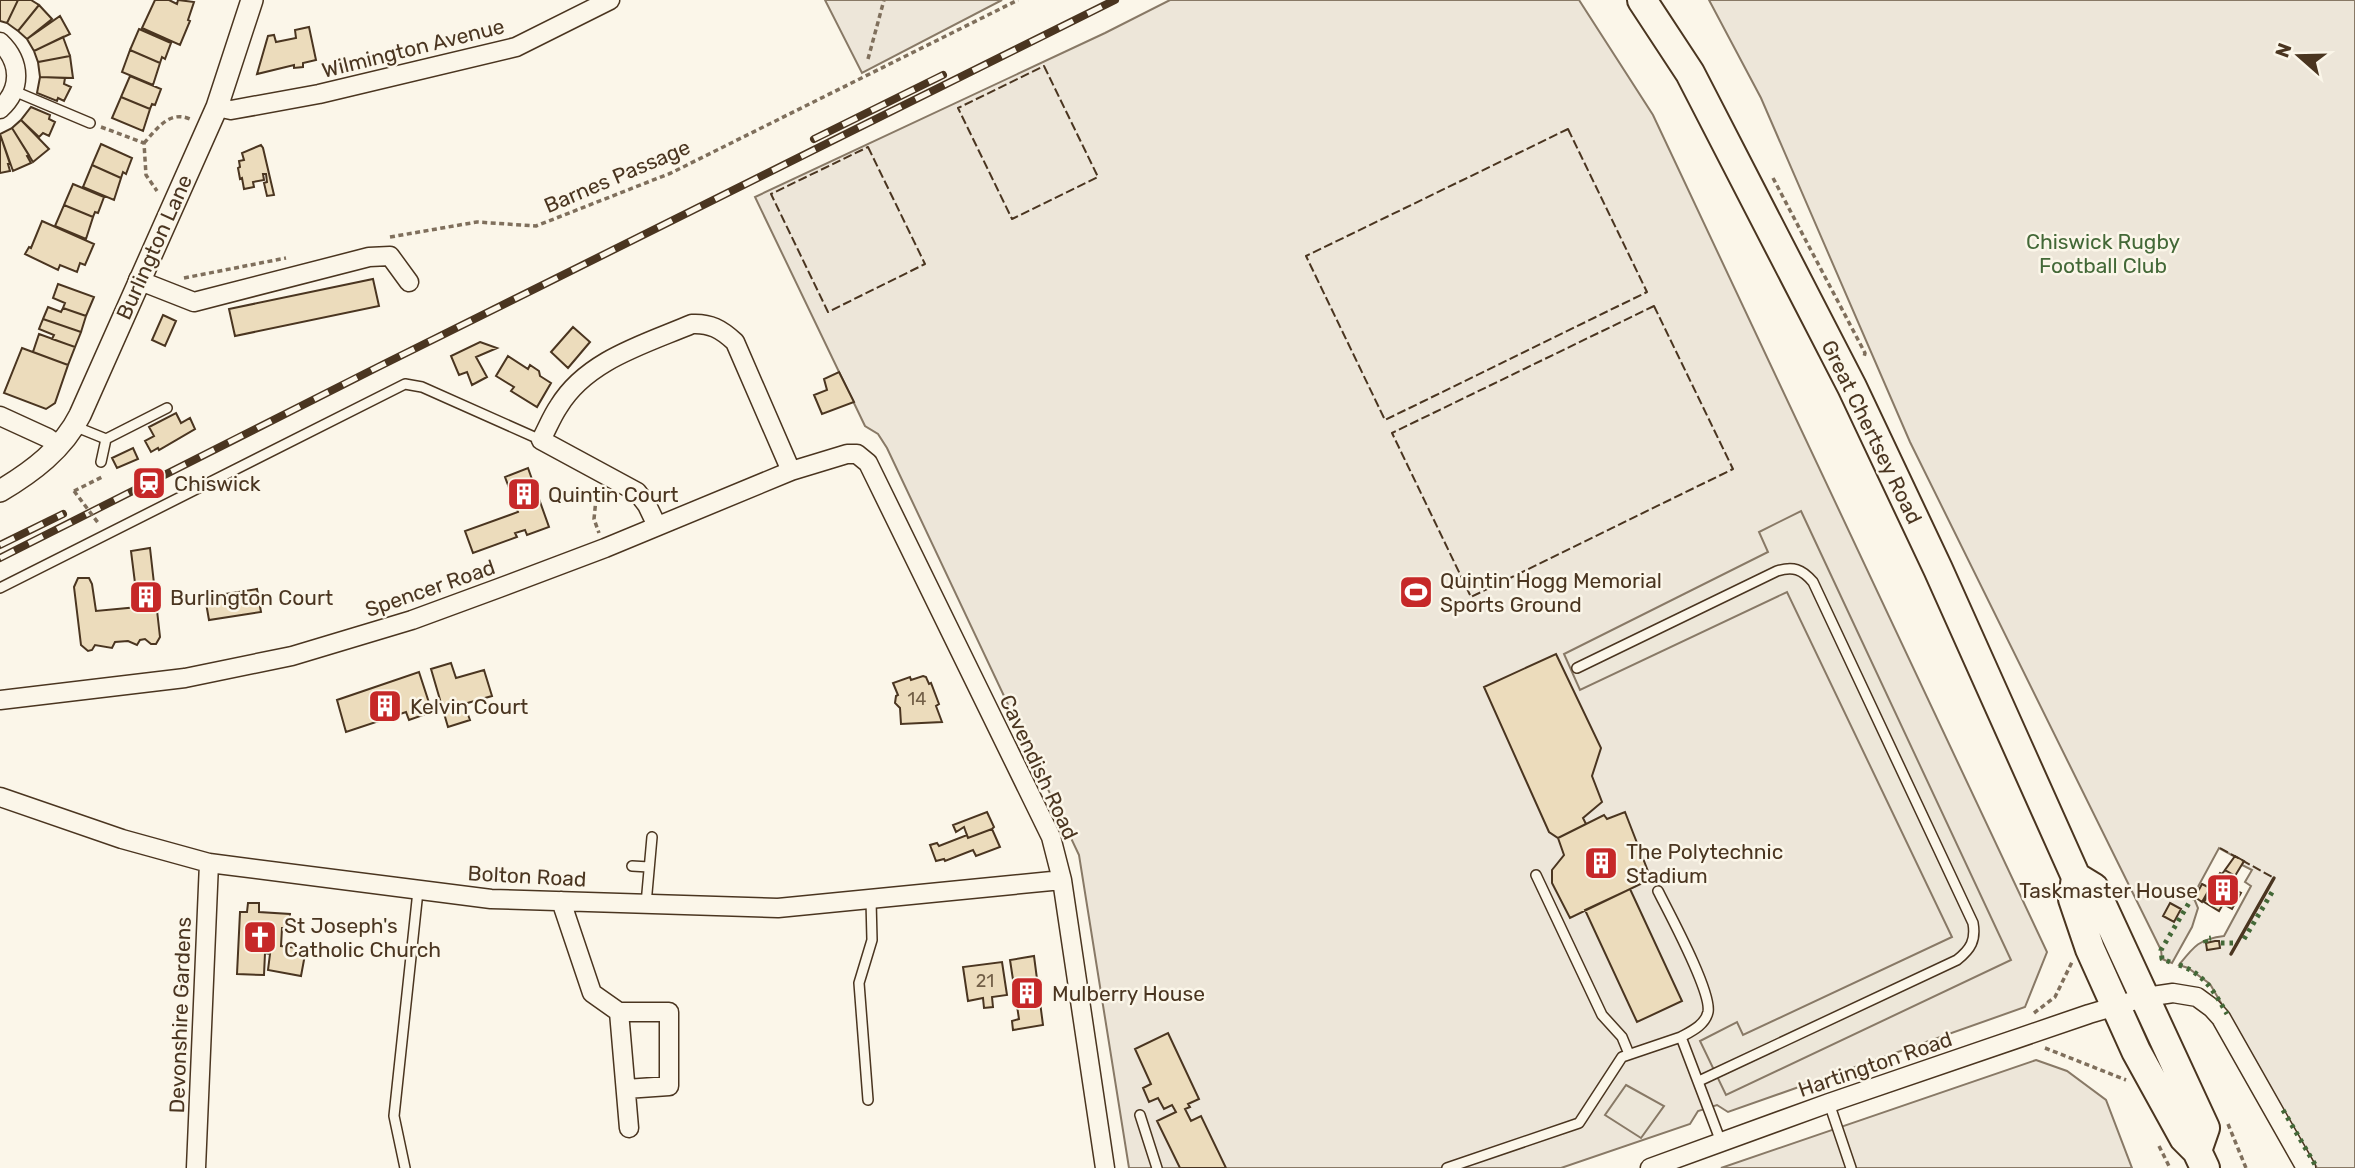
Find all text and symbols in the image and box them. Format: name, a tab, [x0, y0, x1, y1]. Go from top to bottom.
street label: Wilmington Avenue	[319, 13, 507, 83]
north arrow	[2264, 21, 2334, 91]
text: N	[2270, 40, 2297, 61]
street label: Barnes Passage	[540, 134, 694, 218]
street label: Burlington Lane	[111, 171, 197, 323]
park label: Chiswick Rugby Football Club	[2026, 229, 2180, 278]
street label: Great Chertsey Road	[1817, 336, 1927, 528]
station icon: Chiswick	[130, 464, 168, 502]
place label: Chiswick	[174, 471, 261, 496]
building icon: Quintin Court	[505, 475, 543, 513]
place label: Quintin Court	[548, 482, 679, 507]
street label: Spencer Road	[362, 554, 498, 622]
place label: Quintin Hogg Memorial Sports Ground	[1440, 568, 1662, 617]
sports icon: Quintin Hogg Memorial Sports Ground	[1397, 573, 1435, 611]
building icon: Burlington Court	[127, 578, 165, 616]
place label: Burlington Court	[170, 585, 333, 610]
building icon: Kelvin Court	[366, 687, 404, 725]
house number: 14	[908, 688, 926, 710]
street label: Cavendish Road	[994, 691, 1084, 843]
place label: Kelvin Court	[410, 694, 528, 719]
place label: The Polytechnic Stadium	[1626, 839, 1783, 888]
building icon: The Polytechnic Stadium	[1582, 844, 1620, 882]
street label: Bolton Road	[467, 860, 587, 892]
building icon: Taskmaster House	[2204, 871, 2242, 909]
place label: Taskmaster House	[2019, 878, 2198, 903]
place label: St Joseph's Catholic Church	[284, 913, 441, 962]
street label: Devonshire Gardens	[164, 916, 196, 1114]
church icon: St Joseph's Catholic Church	[241, 918, 279, 956]
house number: 21	[976, 970, 994, 992]
building icon: Mulberry House	[1008, 974, 1046, 1012]
place label: Mulberry House	[1052, 981, 1205, 1006]
street label: Hartington Road	[1795, 1026, 1955, 1102]

